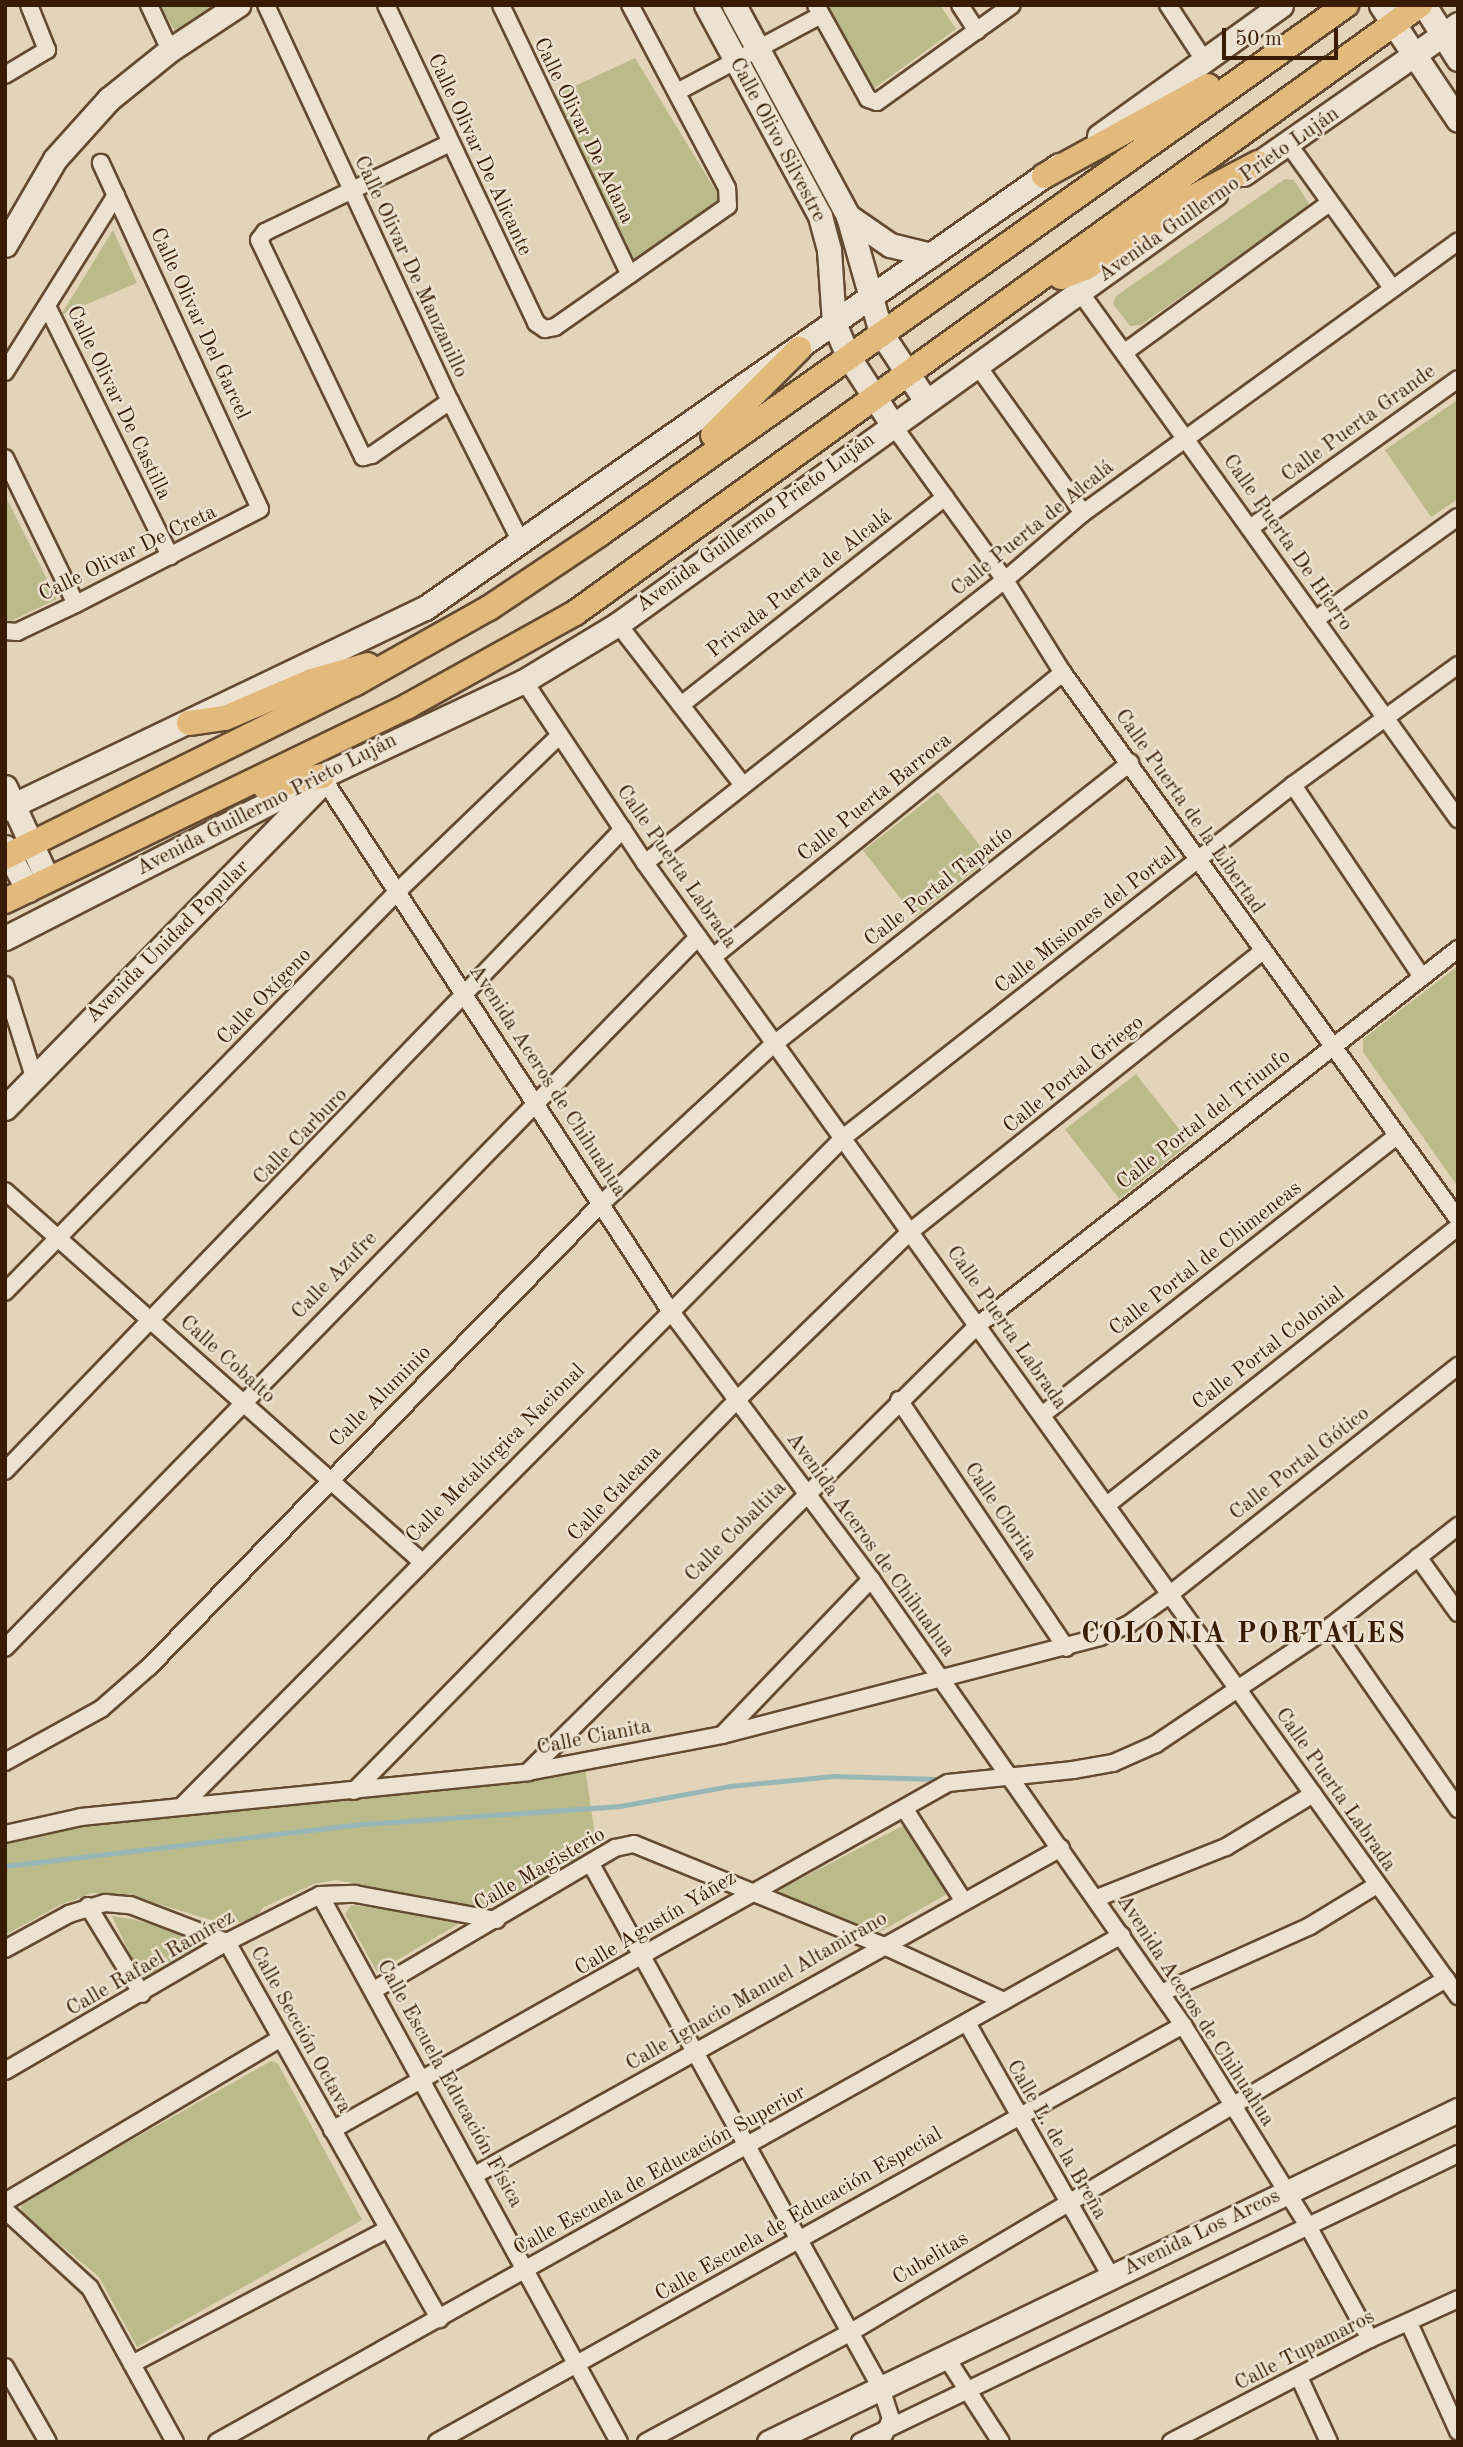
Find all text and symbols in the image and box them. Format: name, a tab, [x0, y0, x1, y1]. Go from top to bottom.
scale bar	[1225, 14, 1340, 58]
text: 50 m	[1235, 29, 1282, 50]
street label: Calle Olivar De Adana	[527, 34, 639, 228]
street label: Calle Olivar De Alicante	[421, 50, 537, 260]
street label: Calle Olivo Silvestre	[723, 53, 831, 227]
street label: Avenida Guillermo Prieto Luján	[1093, 102, 1345, 288]
street label: Calle Olivar De Manzanillo	[347, 152, 473, 382]
street label: Calle Olivar Del Garcel	[143, 224, 255, 424]
street label: Calle Olivar De Castilla	[60, 302, 176, 504]
street label: Calle Puerta Grande	[1277, 360, 1441, 488]
street label: Avenida Guillermo Prieto Luján	[632, 428, 880, 618]
street label: Calle Puerta De Hierro	[1216, 450, 1358, 636]
street label: Calle Puerta de Alcalá	[946, 455, 1120, 603]
street label: Calle Olivar De Creta	[35, 500, 221, 608]
street label: Privada Puerta de Alcalá	[703, 504, 897, 664]
street label: Calle Puerta de la Libertad	[1109, 705, 1269, 919]
street label: Avenida Guillermo Prieto Luján	[133, 728, 401, 882]
street label: Calle Puerta Barroca	[793, 728, 957, 868]
street label: Calle Puerta Labrada	[610, 780, 742, 954]
street label: Calle Portal Tapatío	[860, 821, 1018, 953]
street label: Calle Misiones del Portal	[990, 842, 1182, 1000]
street label: Avenida Unidad Popular	[81, 855, 255, 1029]
street label: Calle Oxígeno	[212, 943, 318, 1051]
street label: Avenida Aceros de Chihuahua	[463, 960, 631, 1202]
street label: Calle Portal Griego	[999, 1011, 1149, 1139]
street label: Calle Portal del Triunfo	[1112, 1044, 1296, 1196]
street label: Calle Carburo	[248, 1083, 354, 1191]
street label: Calle Portal de Chimeneas	[1105, 1176, 1307, 1342]
street label: Calle Azufre	[287, 1227, 383, 1325]
street label: Calle Puerta Labrada	[940, 1241, 1072, 1415]
street label: Calle Portal Colonial	[1188, 1282, 1350, 1416]
street label: Calle Cobalto	[174, 1310, 280, 1410]
street label: Calle Aluminio	[325, 1341, 437, 1453]
street label: Calle Metalúrgica Nacional	[401, 1359, 591, 1549]
street label: Calle Portal Gótico	[1225, 1401, 1375, 1527]
street label: Avenida Aceros de Chihuahua	[780, 1428, 960, 1662]
street label: Calle Galeana	[563, 1441, 667, 1547]
street label: Calle Clorita	[958, 1458, 1042, 1566]
street label: Calle Cobaltita	[680, 1476, 792, 1588]
district label: COLONIA PORTALES	[1083, 1618, 1405, 1652]
street label: Calle Puerta Labrada	[1269, 1703, 1401, 1877]
street label: Calle Cianita	[535, 1715, 653, 1761]
street label: Calle Magisterio	[470, 1822, 610, 1918]
street label: Calle Agustín Yáñez	[571, 1866, 741, 1982]
street label: Avenida Aceros de Chihuahua	[1111, 1890, 1279, 2132]
street label: Calle Rafael Ramírez	[62, 1905, 240, 2023]
street label: Calle Ignacio Manuel Altamirano	[622, 1907, 892, 2077]
street label: Calle Sección Octava	[244, 1942, 356, 2118]
street label: Calle Escuela Educación Física	[370, 1956, 528, 2212]
street label: Calle L. de la Breña	[1000, 2056, 1112, 2224]
street label: Calle Escuela de Educación Superior	[510, 2080, 810, 2262]
street label: Calle Escuela de Educación Especial	[651, 2122, 947, 2308]
street label: Avenida Los Arcos	[1119, 2184, 1285, 2282]
street label: Cubelitas	[889, 2227, 973, 2291]
street label: Calle Tupamaros	[1231, 2305, 1379, 2397]

